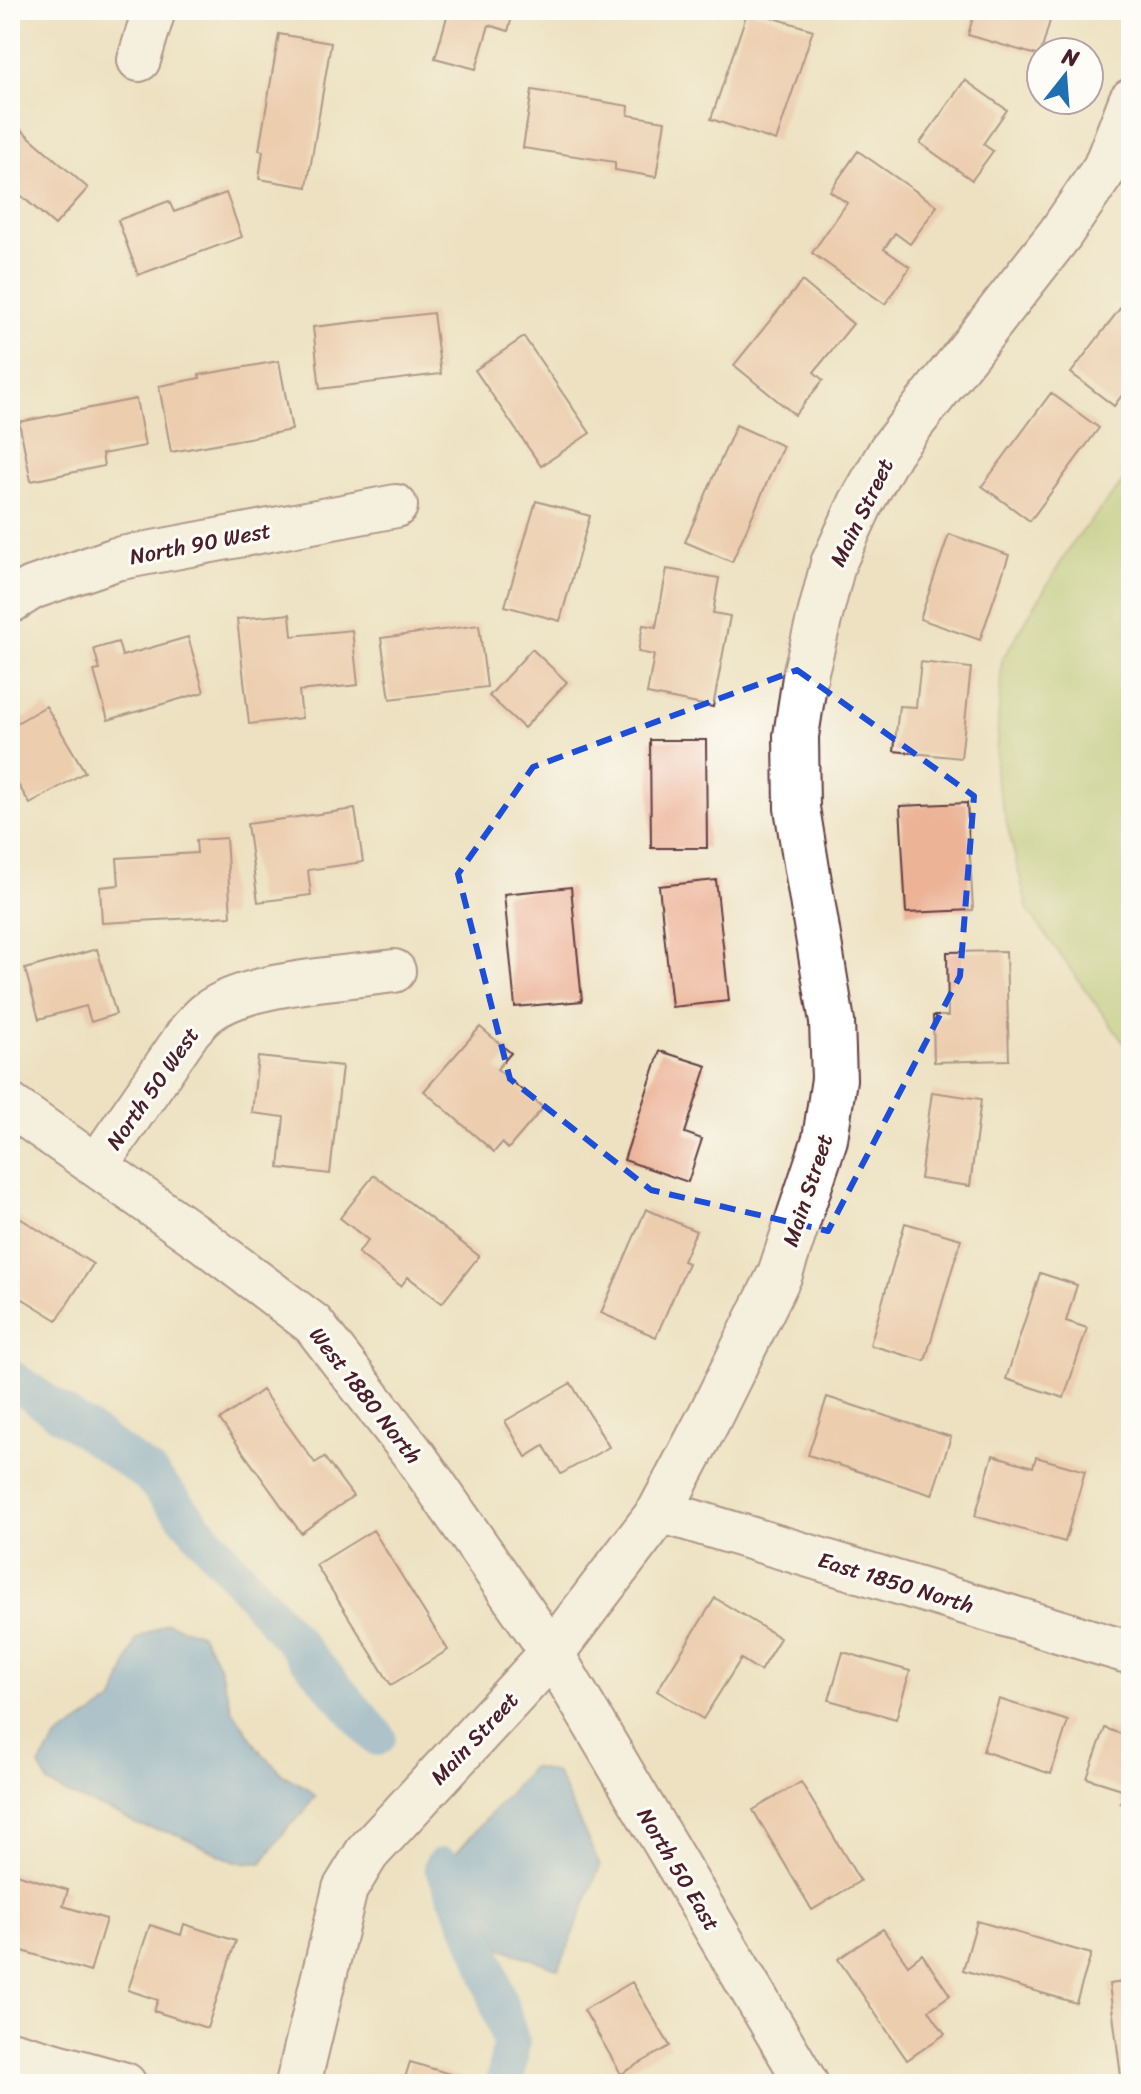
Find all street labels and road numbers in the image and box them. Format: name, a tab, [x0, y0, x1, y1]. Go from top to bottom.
street label: Main Street	[818, 451, 905, 573]
street label: North 90 West	[126, 511, 275, 576]
street label: North 50 West	[95, 1018, 210, 1158]
street label: Main Street	[771, 1128, 844, 1252]
street label: West 1880 North	[299, 1318, 432, 1473]
street label: East 1850 North	[813, 1540, 979, 1625]
street label: Main Street	[420, 1682, 529, 1794]
street label: North 50 East	[626, 1800, 731, 1939]

